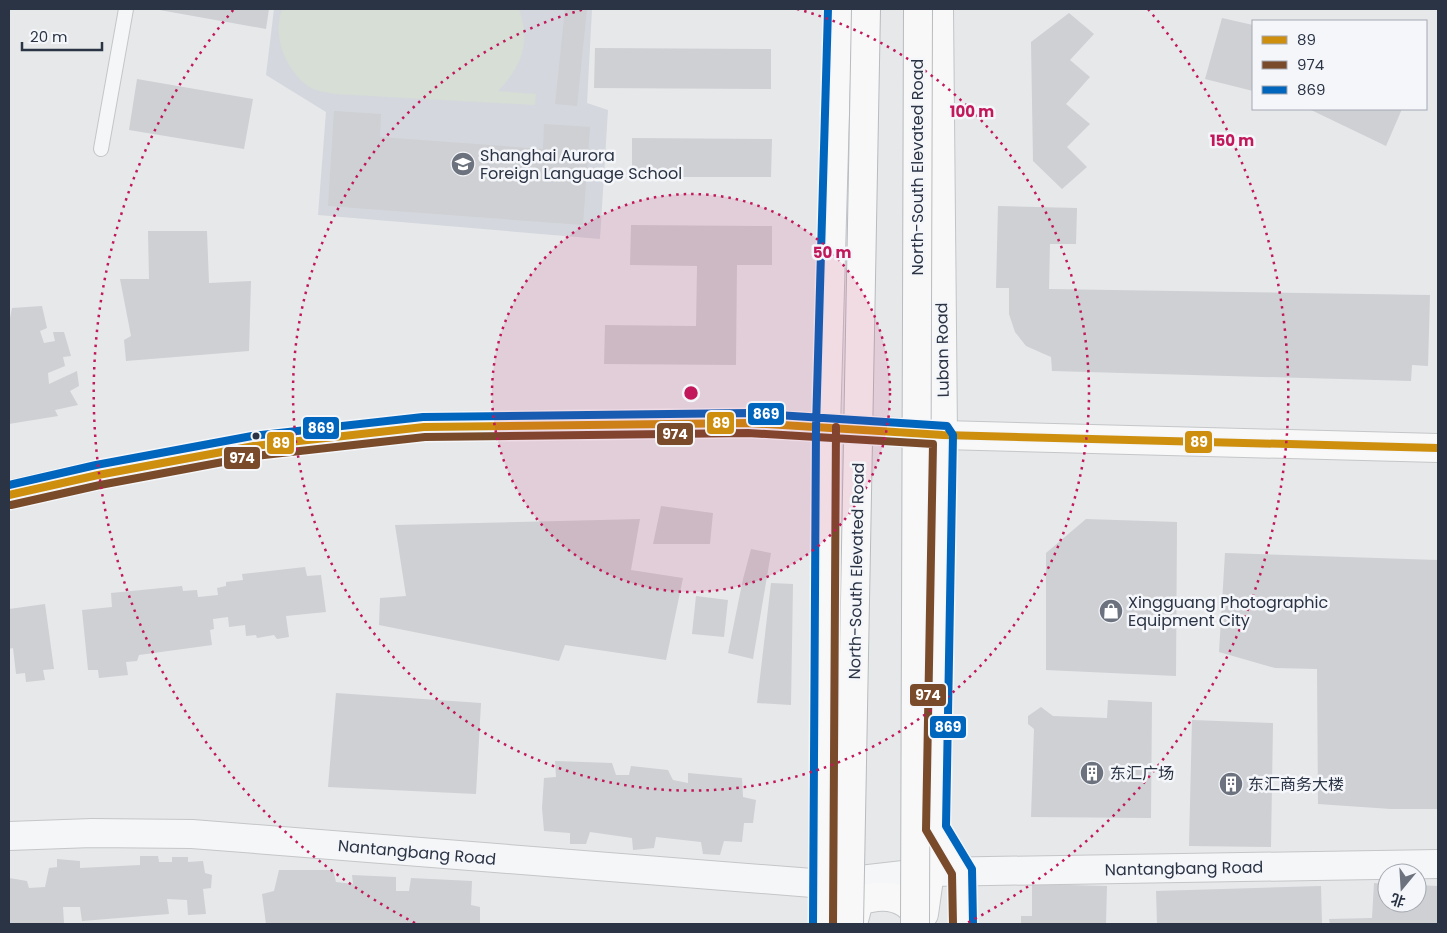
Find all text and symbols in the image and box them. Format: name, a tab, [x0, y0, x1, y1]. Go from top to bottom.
scale bar	[22, 20, 102, 52]
legend	[1252, 20, 1427, 110]
text: 20 m	[30, 26, 68, 47]
text: 89	[1297, 29, 1316, 50]
text: 974	[1297, 54, 1324, 75]
street label: North-South Elevated Road	[906, 59, 929, 275]
text: 869	[1297, 79, 1325, 100]
text: 100 m	[950, 101, 994, 122]
text: 150 m	[1210, 130, 1254, 151]
place label: Shanghai Aurora Foreign Language School	[480, 144, 682, 185]
school or university icon: Shanghai Aurora Foreign Language School	[450, 151, 476, 177]
text: 50 m	[813, 242, 851, 263]
street label: Luban Road	[930, 302, 955, 398]
centre of rings	[682, 384, 700, 402]
line badge: 869	[747, 402, 785, 426]
text: 869	[753, 404, 779, 424]
line badge: 89	[706, 411, 735, 435]
text: 89	[712, 413, 730, 433]
line badge: 869	[302, 416, 340, 440]
text: 869	[308, 418, 334, 438]
line badge: 974	[656, 422, 694, 446]
text: 974	[662, 424, 688, 444]
line badge: 89	[1184, 430, 1213, 454]
unlabelled marker	[251, 431, 261, 441]
line badge: 89	[266, 431, 295, 455]
text: 89	[1190, 432, 1208, 452]
text: 89	[272, 433, 290, 453]
line badge: 974	[223, 446, 261, 470]
text: 974	[229, 448, 255, 468]
street label: North-South Elevated Road	[843, 462, 870, 680]
place label: Xingguang Photographic Equipment City	[1128, 591, 1329, 632]
shop icon: Xingguang Photographic Equipment City	[1098, 598, 1124, 624]
line badge: 974	[909, 683, 947, 707]
text: 974	[915, 685, 941, 705]
line badge: 869	[929, 715, 967, 739]
text: 869	[935, 717, 961, 737]
building icon: 东汇广场	[1079, 760, 1105, 786]
place label: 东汇广场	[1110, 762, 1174, 785]
building icon: 东汇商务大楼	[1218, 771, 1244, 797]
place label: 东汇商务大楼	[1248, 773, 1344, 796]
street label: Nantangbang Road	[337, 834, 497, 871]
street label: Nantangbang Road	[1105, 856, 1263, 881]
north arrow	[1377, 863, 1427, 913]
text: 北	[1388, 889, 1408, 912]

